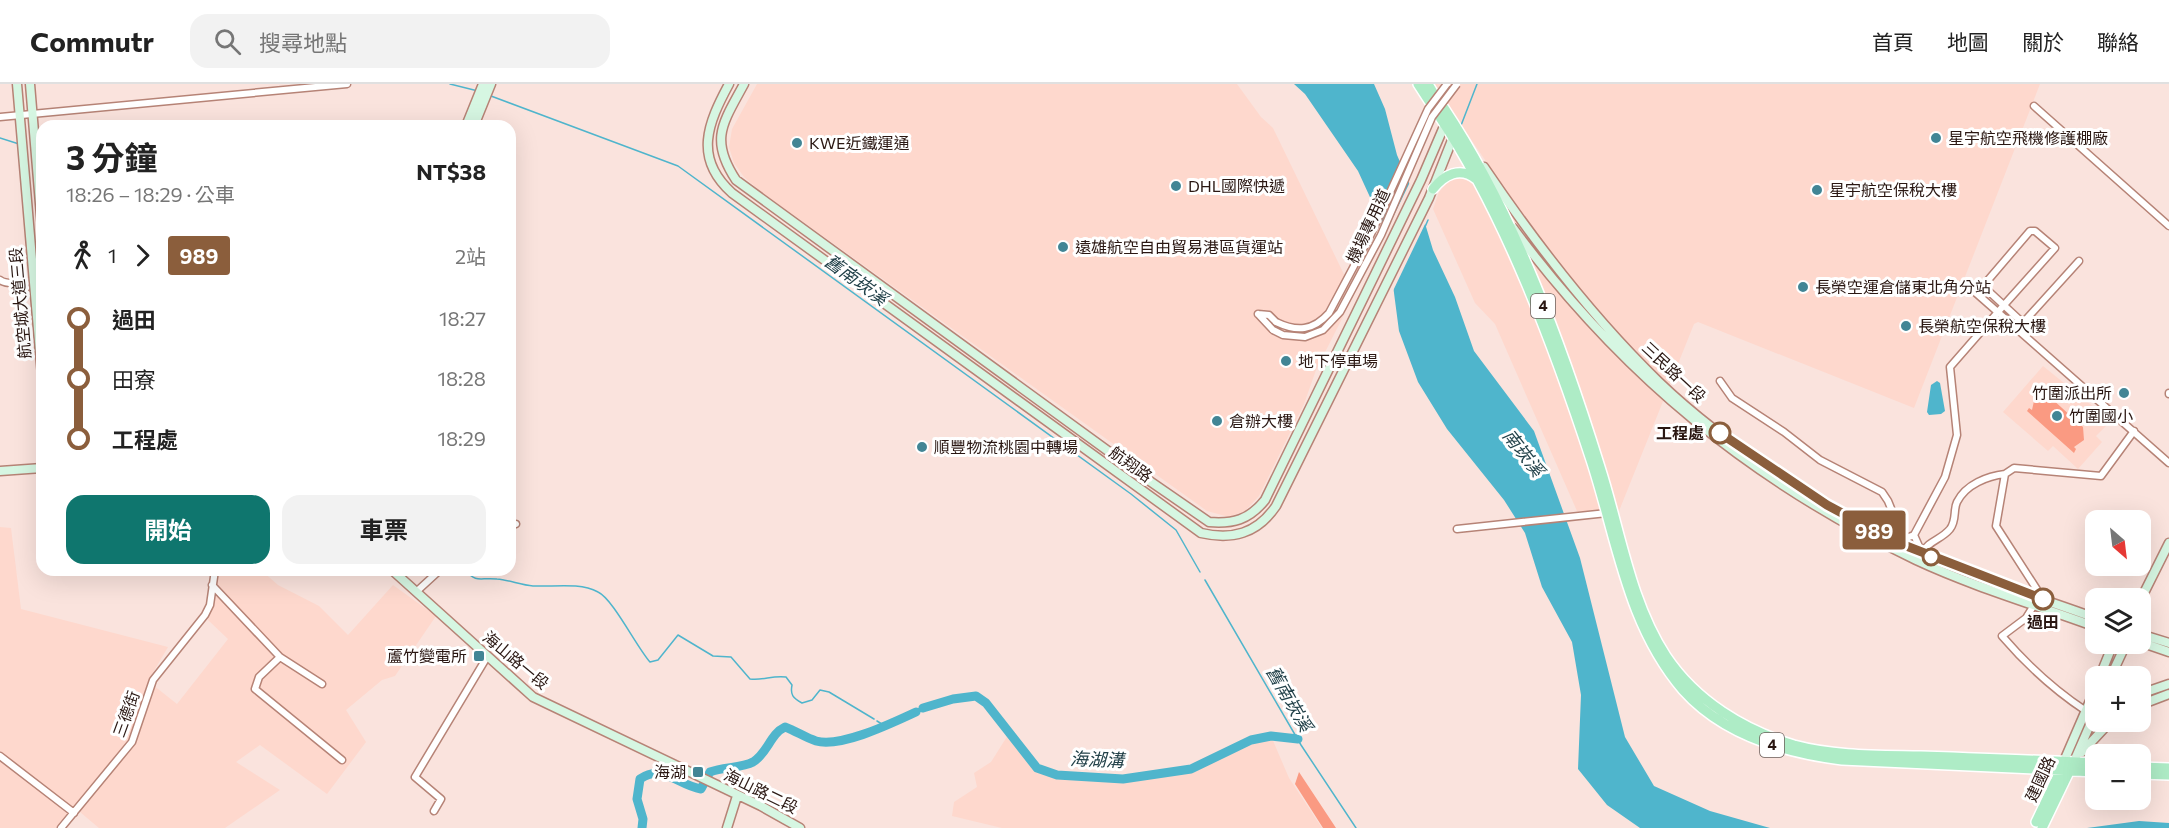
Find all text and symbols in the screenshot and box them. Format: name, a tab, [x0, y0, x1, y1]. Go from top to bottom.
search box	[190, 14, 610, 68]
text: Commutr	[30, 24, 154, 58]
icon: search	[211, 25, 244, 58]
text: 搜尋地點	[259, 29, 347, 56]
text: 首頁	[1872, 29, 1914, 54]
text: 地圖	[1947, 29, 1989, 54]
text: 關於	[2022, 29, 2064, 54]
text: 聯絡	[2097, 29, 2139, 54]
place label: 星宇航空飛機修護棚廠	[1948, 128, 2108, 147]
marker: 星宇航空飛機修護棚廠	[1929, 131, 1943, 145]
place label: KWE近鐵運通	[809, 133, 910, 152]
text: 3 分鐘	[66, 136, 158, 177]
marker: KWE近鐵運通	[790, 136, 804, 150]
text: NT$38	[416, 158, 486, 185]
place label: DHL國際快遞	[1188, 176, 1285, 195]
marker: DHL國際快遞	[1169, 179, 1183, 193]
place label: 星宇航空保稅大樓	[1829, 180, 1957, 199]
text: 18:26 – 18:29 · 公車	[66, 182, 235, 206]
marker: 星宇航空保稅大樓	[1810, 183, 1824, 197]
street label: 機場專用道	[1342, 186, 1393, 266]
place label: 遠雄航空自由貿易港區貨運站	[1075, 237, 1283, 256]
icon: walk	[66, 239, 99, 272]
icon: forward	[126, 239, 159, 272]
marker: 遠雄航空自由貿易港區貨運站	[1056, 240, 1070, 254]
text: 1	[108, 243, 117, 267]
text: 989	[180, 243, 218, 268]
text: 2站	[455, 244, 486, 268]
street label: 航空城大道三段	[5, 246, 34, 360]
water label: 舊南崁溪	[821, 249, 895, 311]
place label: 長榮空運倉儲東北角分站	[1815, 277, 1991, 296]
marker: 長榮空運倉儲東北角分站	[1796, 280, 1810, 294]
road number: 4	[1531, 294, 1555, 318]
text: 過田	[112, 306, 156, 333]
text: 18:27	[439, 306, 486, 330]
place label: 長榮航空保稅大樓	[1918, 316, 2046, 335]
marker: 長榮航空保稅大樓	[1899, 319, 1913, 333]
street label: 三民路一段	[1639, 337, 1710, 406]
place label: 地下停車場	[1298, 351, 1378, 370]
marker: 地下停車場	[1279, 354, 1293, 368]
text: 田寮	[112, 366, 156, 393]
text: 18:28	[437, 366, 486, 390]
place label: 竹圍派出所	[2032, 383, 2112, 402]
marker: 竹圍派出所	[2117, 386, 2131, 400]
place label: 竹圍國小	[2069, 406, 2133, 425]
marker: 竹圍國小	[2050, 409, 2064, 423]
place label: 倉辦大樓	[1229, 411, 1293, 430]
marker: 倉辦大樓	[1210, 414, 1224, 428]
marker: 工程處	[1709, 422, 1731, 444]
place label: 工程處	[1656, 423, 1704, 442]
water label: 南崁溪	[1498, 424, 1551, 483]
text: 工程處	[112, 426, 178, 453]
text: 18:29	[437, 426, 486, 450]
place label: 順豐物流桃園中轉場	[934, 437, 1078, 456]
marker: 順豐物流桃園中轉場	[915, 440, 929, 454]
street label: 航翔路	[1106, 442, 1156, 485]
button: 開始	[66, 495, 270, 564]
button: 車票	[282, 495, 486, 564]
line badge: 989	[1840, 510, 1908, 550]
north arrow	[2085, 510, 2151, 576]
map controls	[2085, 510, 2151, 810]
text: 989	[1855, 518, 1893, 543]
unlabelled marker	[1922, 548, 1940, 566]
marker: 過田	[2032, 588, 2054, 610]
button: layers	[2085, 588, 2151, 654]
place label: 過田	[2027, 612, 2059, 631]
street label: 海山路一段	[480, 627, 553, 693]
place label: 蘆竹變電所	[387, 646, 467, 665]
marker: 蘆竹變電所	[472, 649, 486, 663]
water label: 舊南崁溪	[1262, 662, 1319, 738]
button: +	[2085, 666, 2151, 732]
street label: 三德街	[108, 688, 143, 740]
road number: 4	[1760, 733, 1784, 757]
button: −	[2085, 744, 2151, 810]
water label: 海湖溝	[1070, 747, 1127, 771]
street label: 建國路	[2021, 753, 2058, 805]
place label: 海湖	[654, 762, 686, 781]
street label: 海山路二段	[721, 764, 801, 817]
marker: 海湖	[691, 765, 705, 779]

